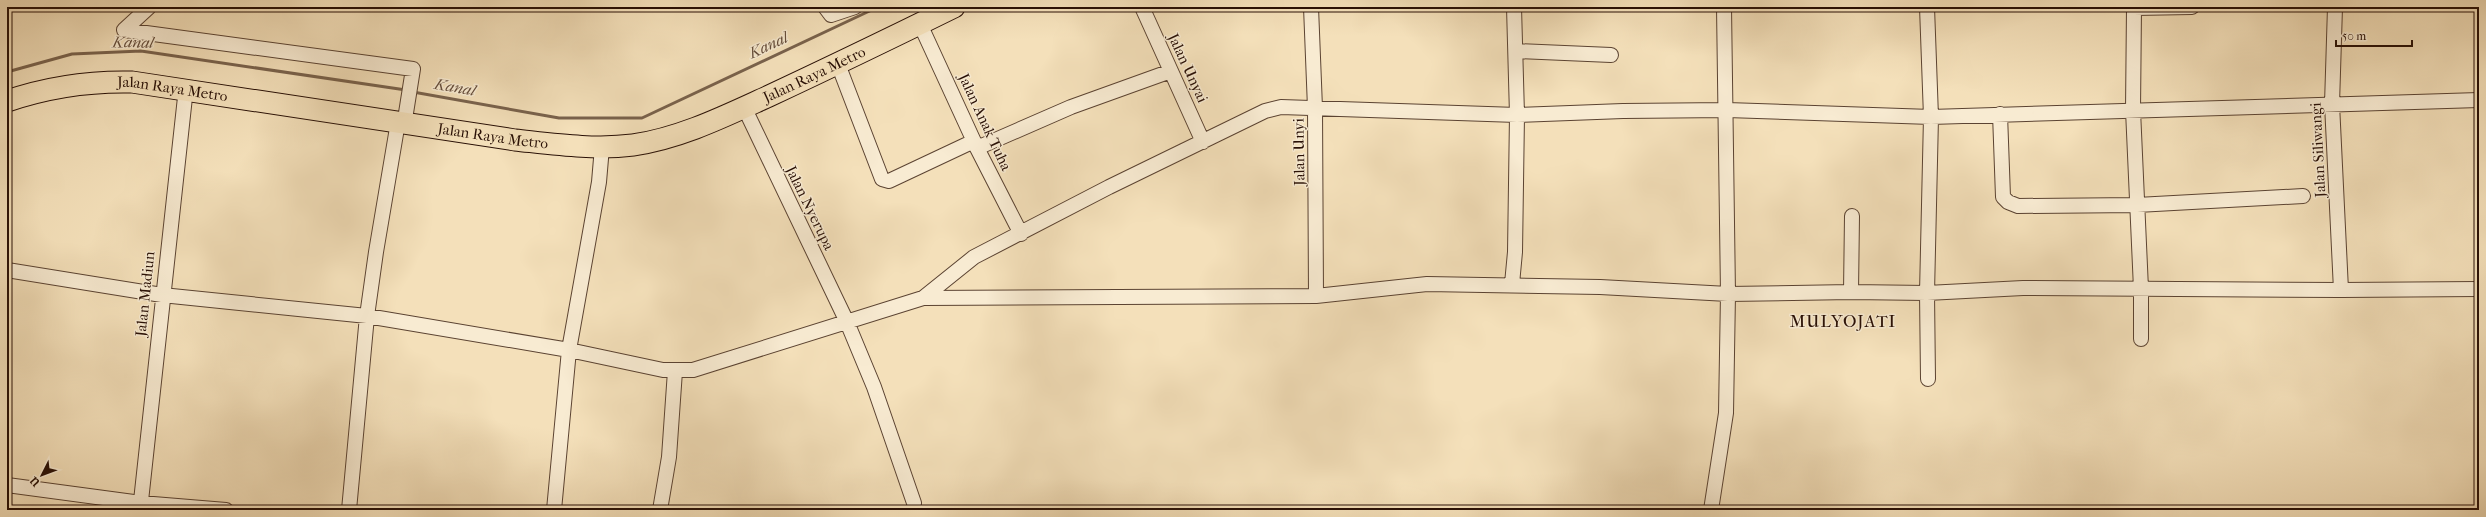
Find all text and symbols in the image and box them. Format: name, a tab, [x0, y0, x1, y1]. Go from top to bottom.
scale bar	[2336, 22, 2412, 48]
water label: Kanal	[744, 27, 793, 63]
text: 50 m	[2342, 29, 2366, 43]
street label: Jalan Unyai	[1164, 30, 1212, 106]
water label: Kanal	[111, 32, 156, 52]
street label: Jalan Raya Metro	[759, 42, 869, 107]
street label: Jalan Anak Tuha	[954, 70, 1016, 174]
street label: Jalan Raya Metro	[116, 73, 229, 105]
water label: Kanal	[432, 74, 479, 100]
street label: Jalan Siliwangi	[2306, 102, 2330, 199]
street label: Jalan Unyi	[1289, 118, 1309, 187]
street label: Jalan Raya Metro	[435, 119, 549, 153]
street label: Jalan Nyerupa	[781, 162, 839, 254]
street label: Jalan Madiun	[131, 250, 158, 339]
district label: MULYOJATI	[1790, 311, 1896, 331]
north arrow	[22, 455, 62, 495]
text: U	[27, 474, 43, 490]

